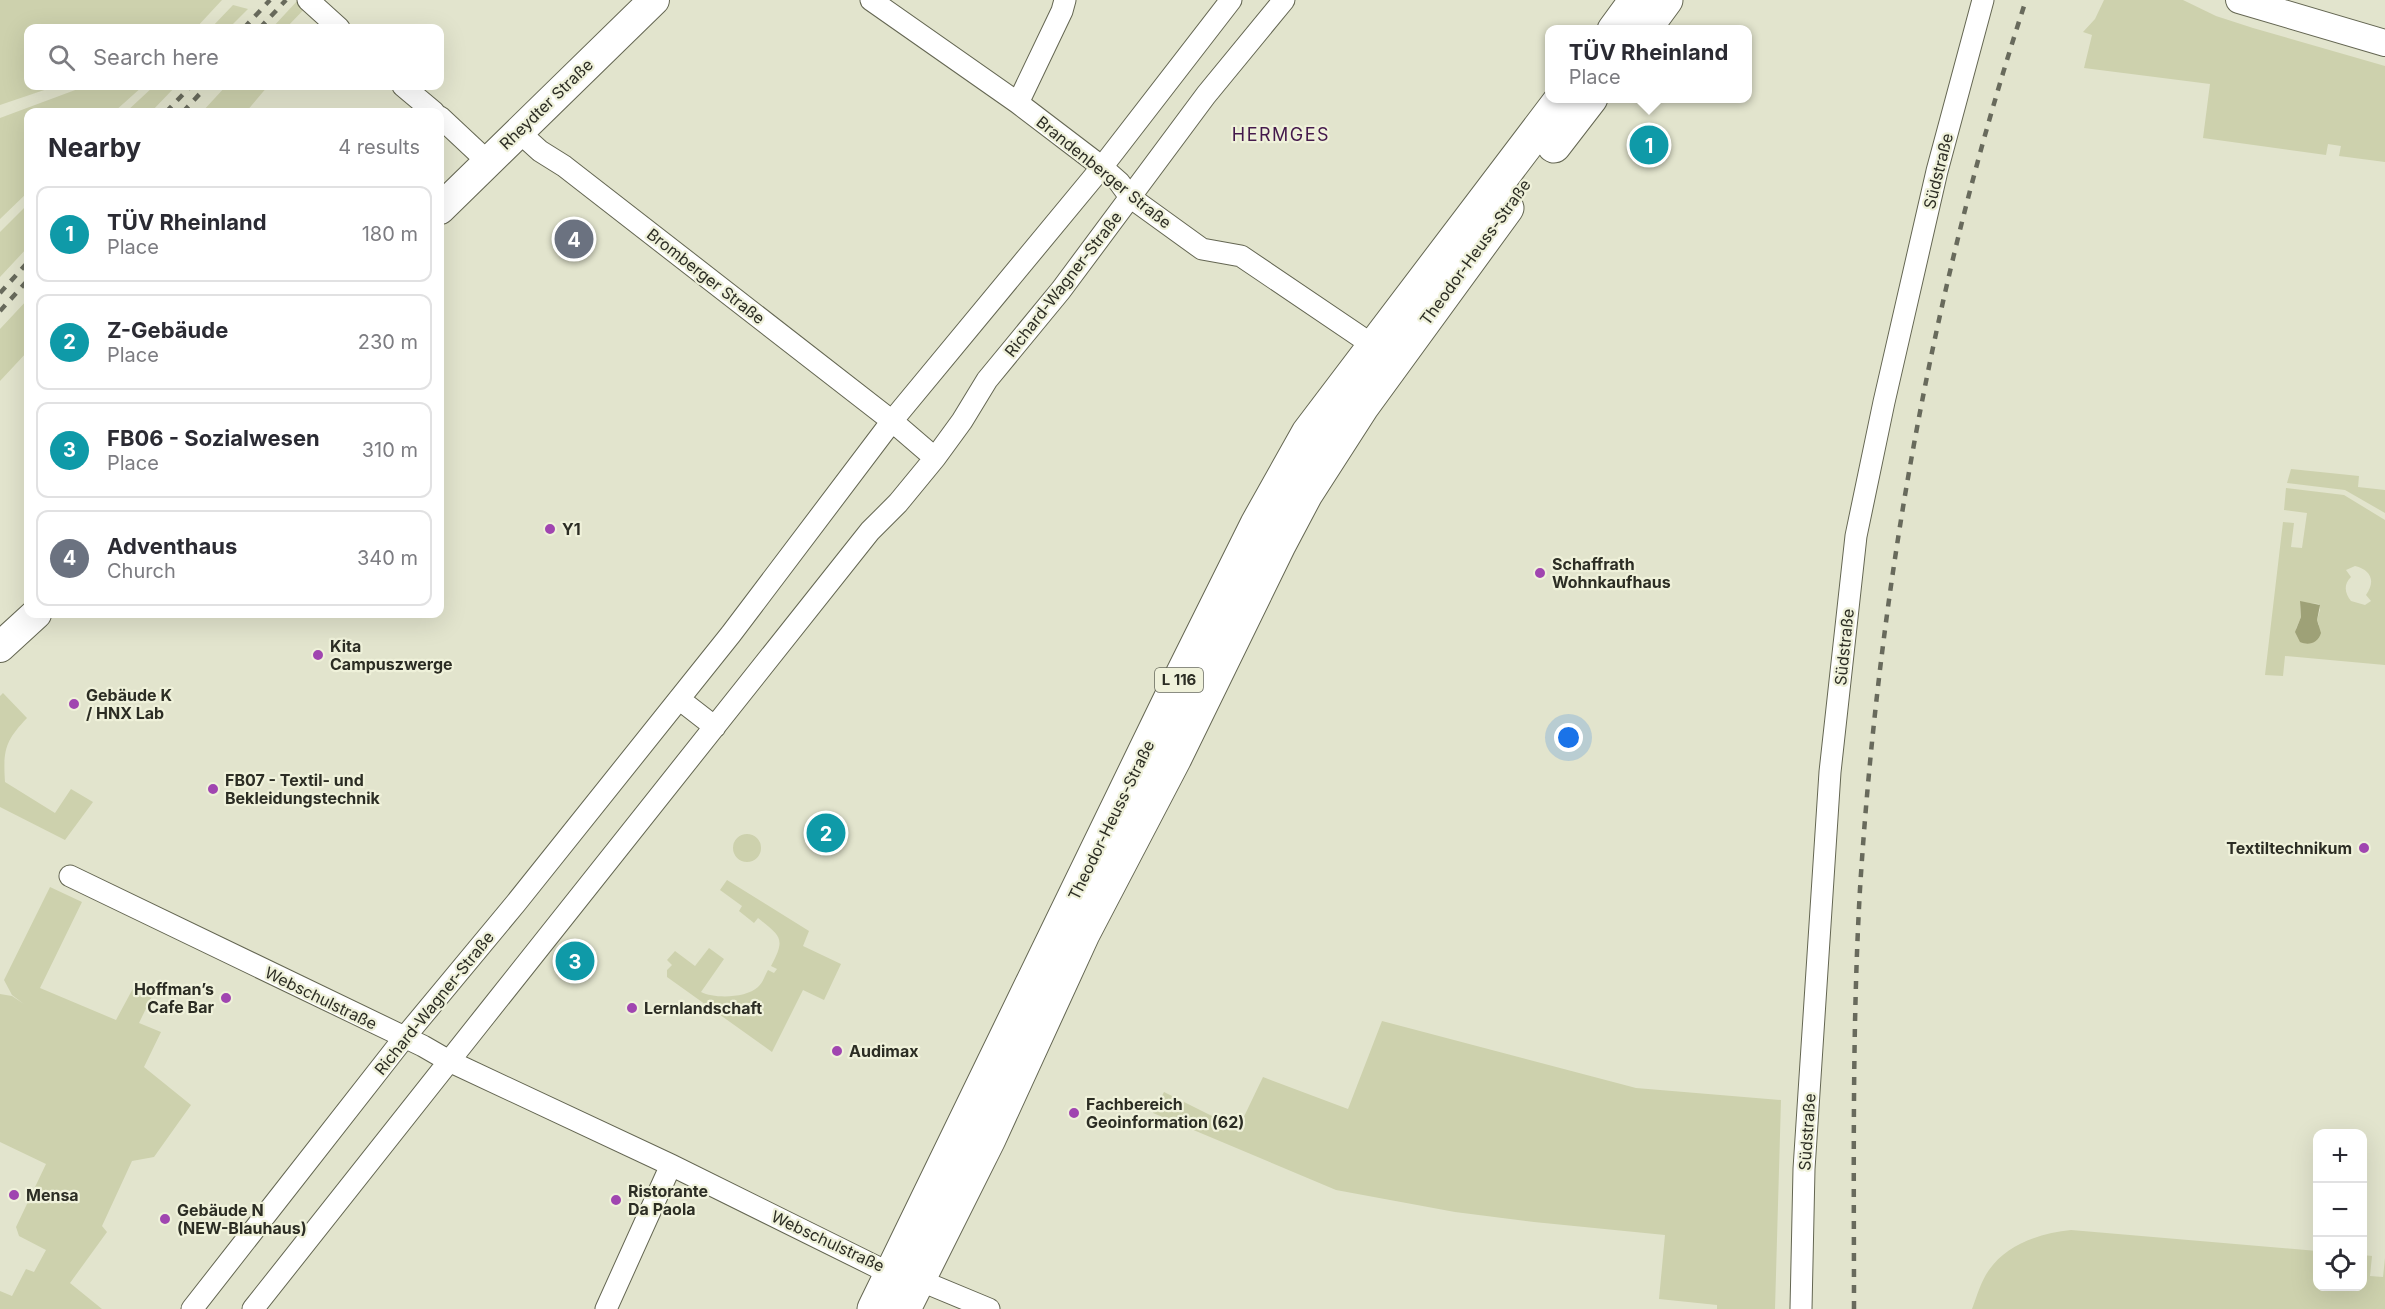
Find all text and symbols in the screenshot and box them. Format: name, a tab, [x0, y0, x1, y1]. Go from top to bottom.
search box	[24, 24, 444, 90]
popup	[1545, 25, 1752, 103]
text: TÜV Rheinland	[1569, 39, 1728, 65]
icon: search	[45, 41, 78, 74]
text: Search here	[93, 44, 219, 70]
street label: Rheydter Straße	[495, 54, 597, 154]
text: Place	[1569, 65, 1621, 89]
street label: Brandenberger Straße	[1033, 111, 1175, 233]
pin: 1	[1630, 122, 1668, 168]
district label: HERMGES	[1232, 124, 1330, 145]
street label: Südstraße	[1919, 131, 1957, 211]
text: Nearby	[48, 132, 141, 163]
text: 4 results	[338, 135, 420, 159]
street label: Theodor-Heuss-Straße	[1415, 175, 1535, 329]
street label: Richard-Wagner-Straße	[1000, 207, 1126, 361]
text: TÜV Rheinland	[107, 209, 267, 235]
pin: 4	[554, 216, 594, 262]
text: 1	[65, 222, 74, 246]
text: 180 m	[362, 222, 418, 246]
street label: Bromberger Straße	[643, 224, 769, 328]
text: Place	[107, 235, 159, 259]
text: Z-Gebäude	[107, 317, 228, 343]
text: 2	[63, 330, 76, 354]
text: 230 m	[358, 330, 418, 354]
text: Place	[107, 343, 159, 367]
text: FB06 - Sozialwesen	[107, 425, 320, 451]
text: 3	[63, 438, 76, 462]
text: 310 m	[362, 438, 418, 462]
text: Place	[107, 451, 159, 475]
place label: Y1	[562, 519, 581, 539]
marker: Y1	[543, 522, 557, 536]
text: Adventhaus	[107, 533, 237, 559]
text: 4	[63, 546, 76, 570]
text: 340 m	[357, 546, 418, 570]
place label: Schaffrath Wohnkaufhaus	[1552, 554, 1671, 592]
text: Church	[107, 559, 176, 583]
marker: Schaffrath Wohnkaufhaus	[1533, 566, 1547, 580]
street label: Südstraße	[1830, 607, 1858, 687]
place label: Kita Campuszwerge	[330, 636, 453, 674]
marker: Kita Campuszwerge	[311, 648, 325, 662]
road number: L 116	[1155, 668, 1203, 692]
place label: Gebäude K / HNX Lab	[86, 685, 172, 723]
marker: Gebäude K / HNX Lab	[67, 697, 81, 711]
your location	[1554, 723, 1583, 752]
street label: Theodor-Heuss-Straße	[1064, 737, 1158, 903]
place label: FB07 - Textil- und Bekleidungstechnik	[225, 770, 381, 808]
marker: FB07 - Textil- und Bekleidungstechnik	[206, 782, 220, 796]
pin: 2	[806, 810, 846, 856]
place label: Textiltechnikum	[2226, 838, 2352, 858]
marker: Textiltechnikum	[2357, 841, 2371, 855]
street label: Richard-Wagner-Straße	[370, 927, 498, 1079]
pin: 3	[556, 938, 594, 984]
street label: Webschulstraße	[262, 962, 380, 1034]
place label: Hoffman’s Cafe Bar	[134, 979, 214, 1017]
marker: Hoffman’s Cafe Bar	[219, 991, 233, 1005]
place label: Lernlandschaft	[644, 998, 762, 1018]
marker: Lernlandschaft	[625, 1001, 639, 1015]
place label: Audimax	[849, 1041, 919, 1061]
marker: Audimax	[830, 1044, 844, 1058]
street label: Südstraße	[1794, 1093, 1820, 1171]
place label: Fachbereich Geoinformation (62)	[1086, 1094, 1244, 1132]
marker: Fachbereich Geoinformation (62)	[1067, 1106, 1081, 1120]
map controls	[2313, 1129, 2367, 1291]
button: +	[2313, 1129, 2367, 1183]
place label: Ristorante Da Paola	[628, 1181, 708, 1219]
button: −	[2313, 1183, 2367, 1237]
place label: Mensa	[26, 1185, 79, 1205]
marker: Mensa	[7, 1188, 21, 1202]
marker: Ristorante Da Paola	[609, 1193, 623, 1207]
place label: Gebäude N (NEW-Blauhaus)	[177, 1200, 307, 1238]
street label: Webschulstraße	[768, 1206, 888, 1276]
marker: Gebäude N (NEW-Blauhaus)	[158, 1212, 172, 1226]
button: locate	[2313, 1237, 2367, 1291]

